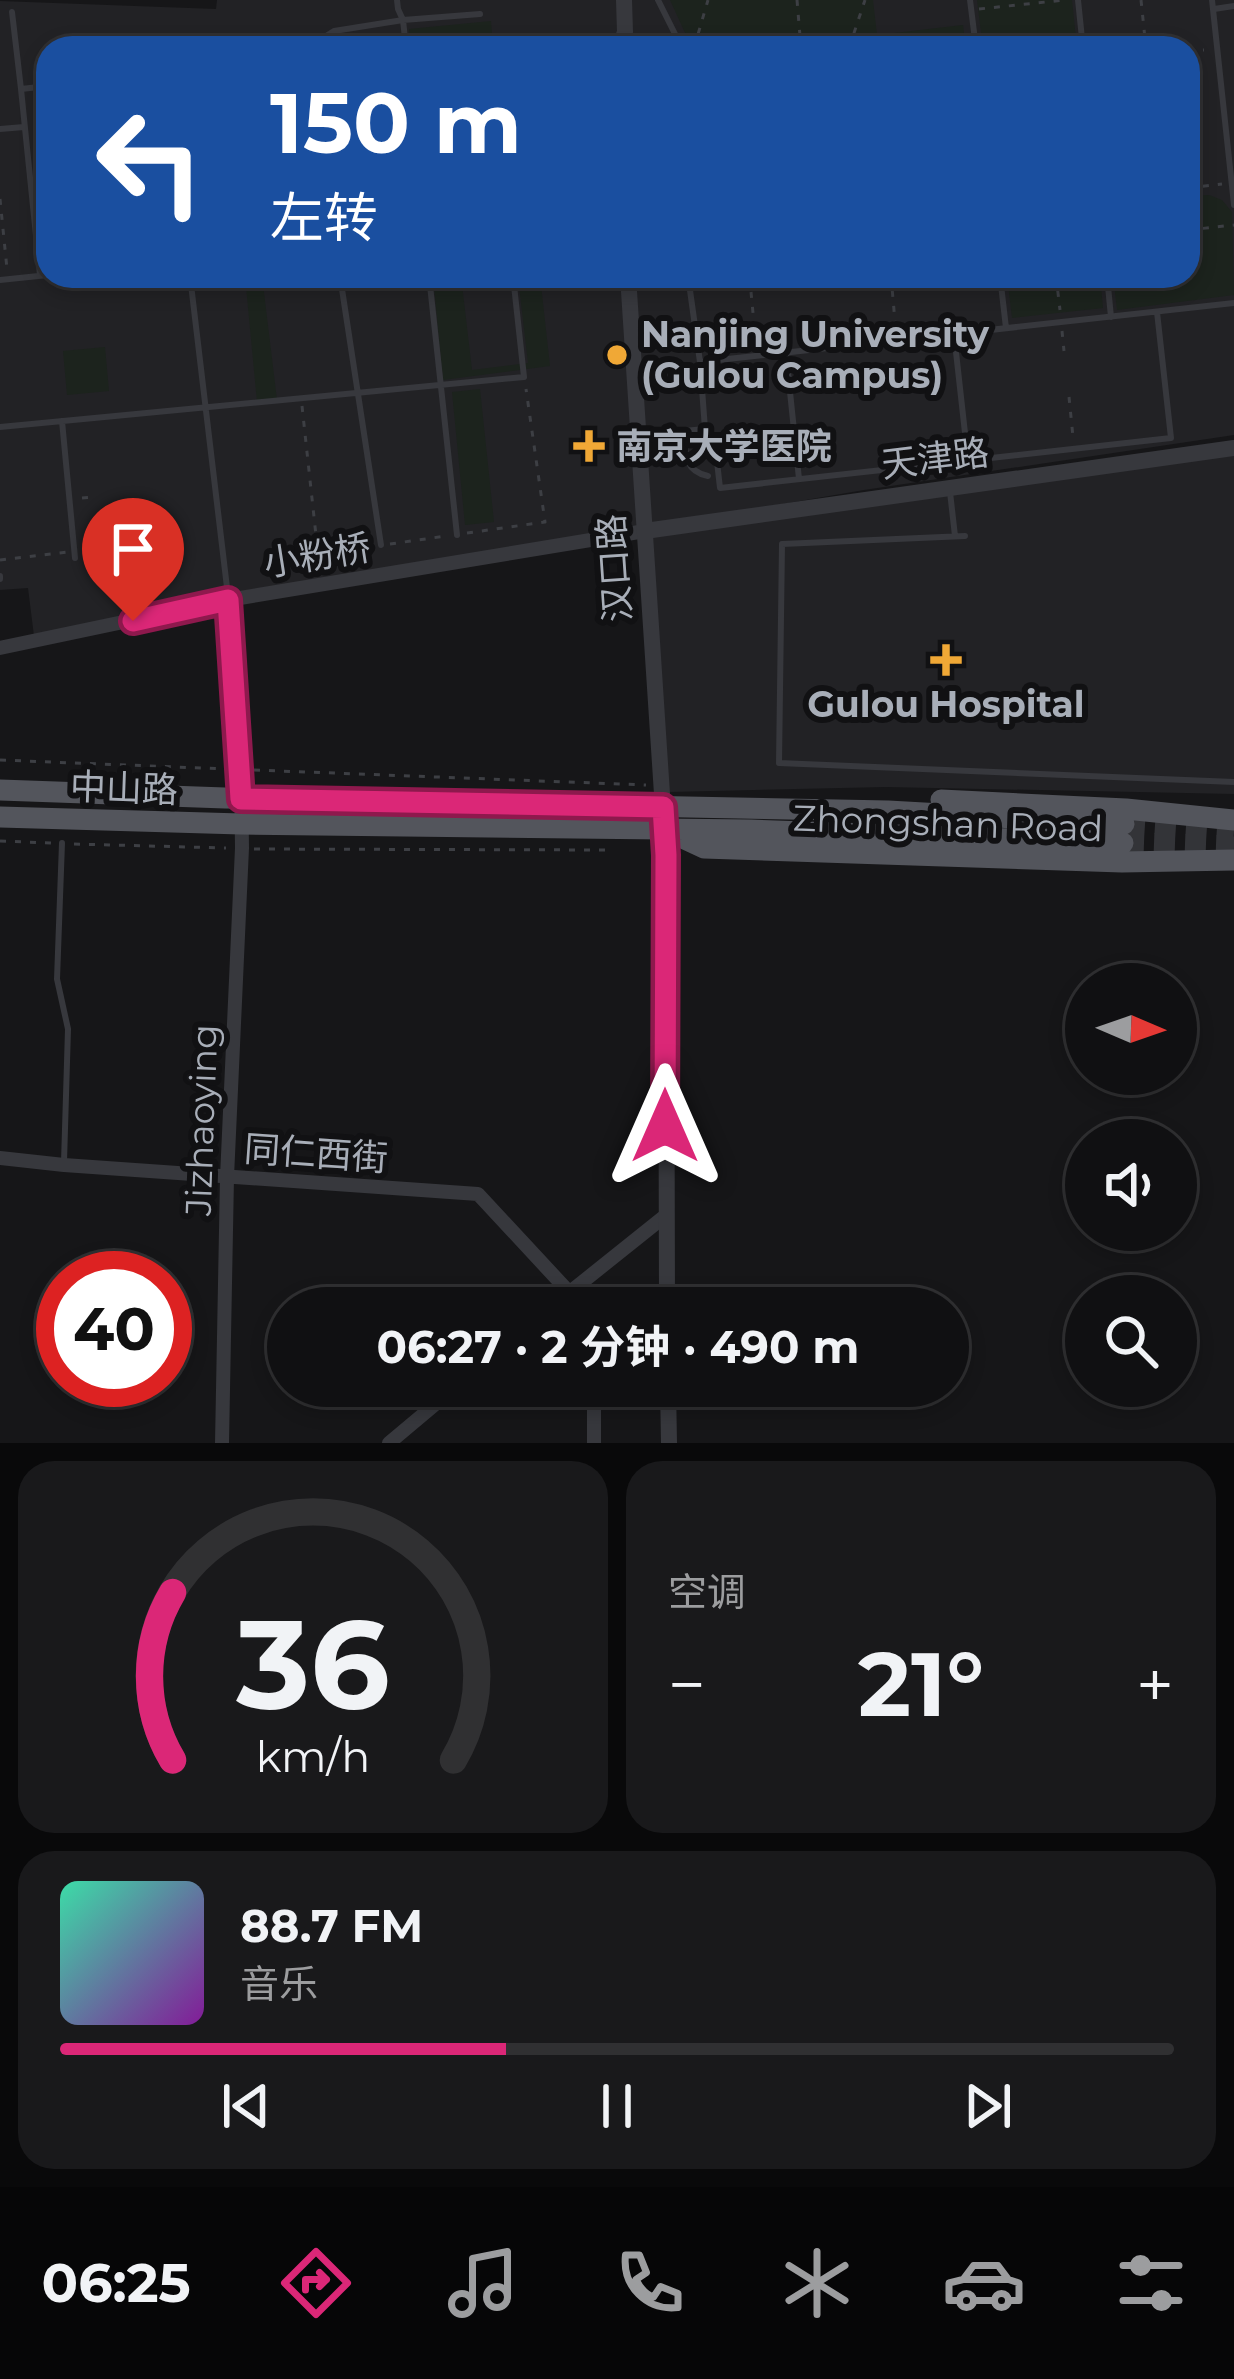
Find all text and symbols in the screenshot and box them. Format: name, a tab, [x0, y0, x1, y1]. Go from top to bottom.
text: 150 m	[270, 72, 522, 174]
icon: left	[72, 84, 228, 240]
text: 左转	[270, 185, 378, 251]
place label: Nanjing University (Gulou Campus)	[641, 312, 990, 397]
marker: Nanjing University (Gulou Campus)	[604, 342, 630, 368]
place label: 南京大学医院	[616, 424, 832, 468]
marker: 南京大学医院	[573, 430, 605, 462]
street label: 天津路	[879, 430, 991, 486]
pin	[82, 498, 184, 621]
street label: 汉口路	[588, 513, 640, 623]
icon: arrive	[100, 516, 166, 582]
street label: 小粉桥	[260, 525, 374, 585]
marker: Gulou Hospital	[930, 644, 962, 676]
place label: Gulou Hospital	[807, 682, 1085, 726]
street label: 中山路	[69, 764, 179, 812]
street label: Zhongshan Road	[792, 796, 1104, 850]
north arrow	[1065, 963, 1197, 1095]
map controls	[1065, 963, 1197, 1407]
street label: Jizhaoying	[176, 1023, 226, 1218]
position arrow	[602, 1063, 728, 1189]
button: sound	[1065, 1119, 1197, 1251]
street label: 同仁西街	[243, 1126, 389, 1180]
speed limit sign: 40	[36, 1251, 192, 1407]
button: search	[1065, 1275, 1197, 1407]
text: 06:27 · 2 分钟 · 490 m	[377, 1319, 859, 1374]
text: 空调	[668, 1568, 746, 1616]
text: 36	[235, 1588, 390, 1740]
text: 21°	[858, 1629, 984, 1739]
text: −	[668, 1644, 706, 1725]
text: +	[1136, 1644, 1174, 1725]
text: km/h	[256, 1730, 370, 1783]
text: 88.7 FM	[240, 1898, 423, 1953]
text: 音乐	[240, 1960, 318, 2008]
icon: previous	[213, 2073, 279, 2139]
icon: pause	[584, 2073, 650, 2139]
icon: next	[955, 2073, 1021, 2139]
icon: directions	[274, 2241, 358, 2325]
icon: music	[441, 2241, 525, 2325]
icon: phone	[608, 2241, 692, 2325]
icon: climate	[775, 2241, 859, 2325]
icon: car	[942, 2241, 1026, 2325]
icon: filters	[1109, 2241, 1193, 2325]
text: 06:25	[41, 2250, 191, 2316]

